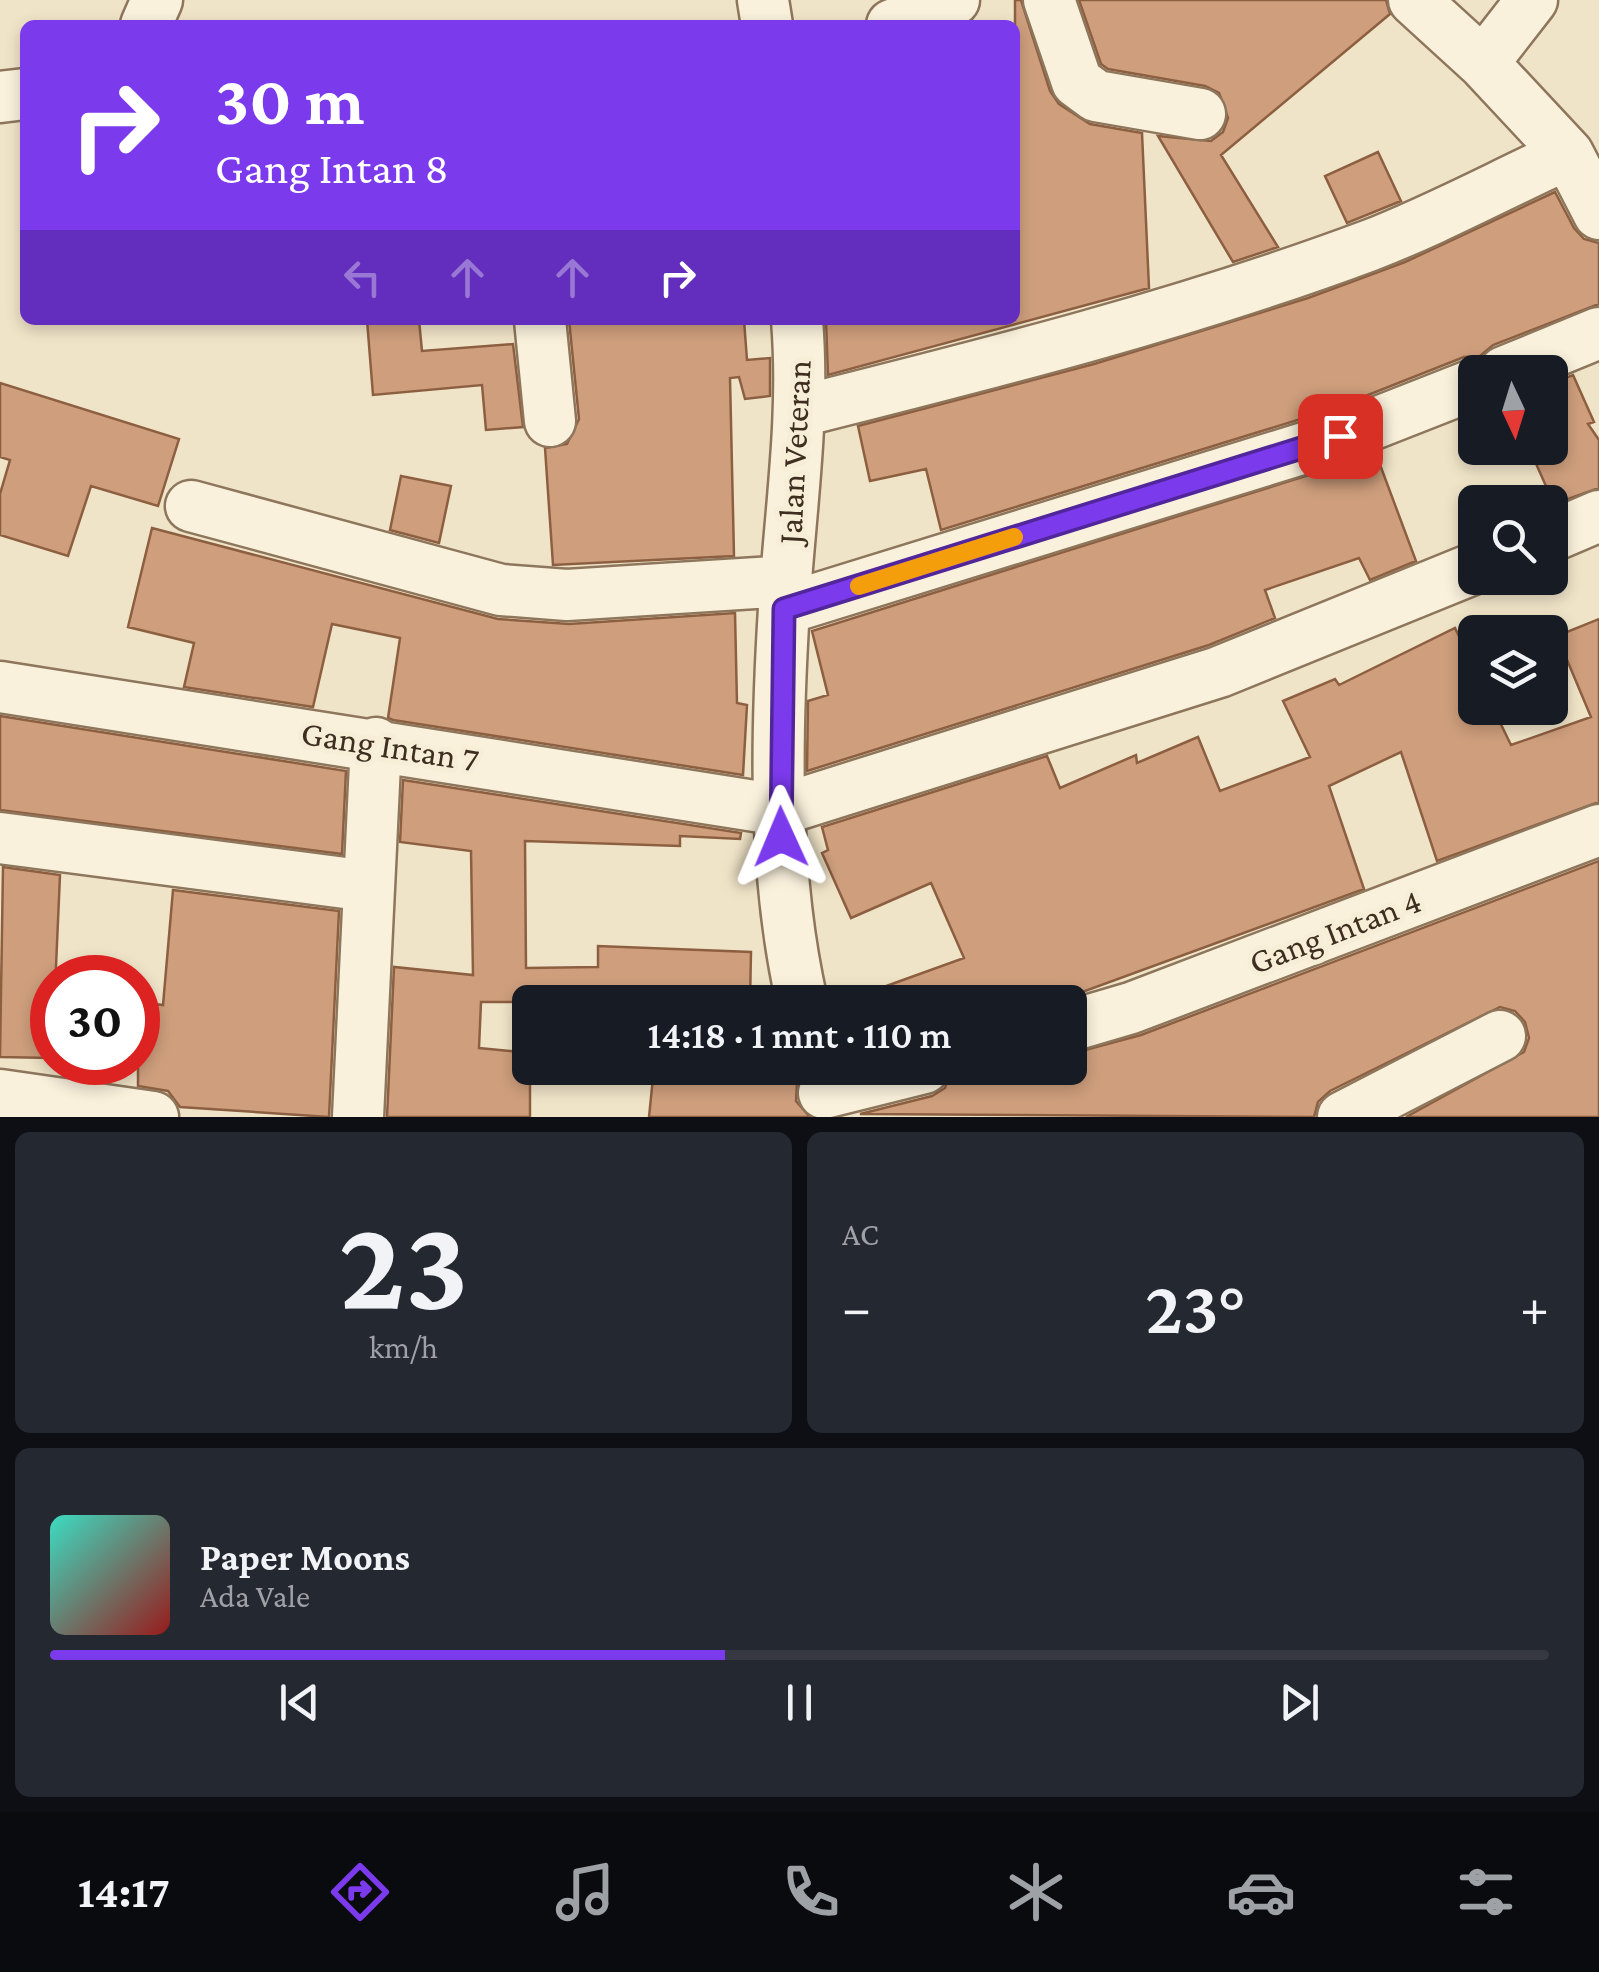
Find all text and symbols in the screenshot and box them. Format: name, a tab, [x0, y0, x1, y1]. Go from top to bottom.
icon: right	[50, 60, 180, 190]
text: 30 m	[215, 61, 364, 139]
text: Gang Intan 8	[215, 143, 449, 193]
icon: left	[335, 250, 390, 305]
icon: ahead	[440, 250, 495, 305]
icon: ahead	[545, 250, 600, 305]
icon: right	[650, 250, 705, 305]
north arrow	[1458, 355, 1568, 465]
map controls	[1458, 355, 1568, 725]
street label: Jalan Veteran	[770, 359, 819, 548]
pin	[1298, 394, 1383, 479]
icon: arrive	[1313, 409, 1368, 464]
button: search	[1458, 485, 1568, 595]
button: layers	[1458, 615, 1568, 725]
street label: Gang Intan 7	[298, 713, 481, 780]
position arrow	[729, 785, 833, 889]
street label: Gang Intan 4	[1244, 881, 1427, 982]
speed limit sign: 30	[30, 955, 160, 1085]
text: 14:18 · 1 mnt · 110 m	[648, 1014, 951, 1056]
text: 23	[339, 1191, 468, 1336]
text: AC	[842, 1216, 879, 1252]
text: 23°	[1145, 1266, 1246, 1349]
text: −	[842, 1277, 871, 1338]
text: +	[1520, 1277, 1549, 1338]
text: km/h	[369, 1329, 438, 1365]
text: Paper Moons	[200, 1536, 410, 1578]
text: Ada Vale	[200, 1578, 310, 1614]
icon: previous	[272, 1675, 327, 1730]
icon: pause	[772, 1675, 827, 1730]
icon: next	[1272, 1675, 1327, 1730]
icon: directions	[325, 1857, 395, 1927]
icon: music	[550, 1857, 620, 1927]
icon: phone	[776, 1857, 846, 1927]
icon: climate	[1001, 1857, 1071, 1927]
icon: car	[1226, 1857, 1296, 1927]
icon: filters	[1451, 1857, 1521, 1927]
text: 14:17	[78, 1867, 170, 1917]

